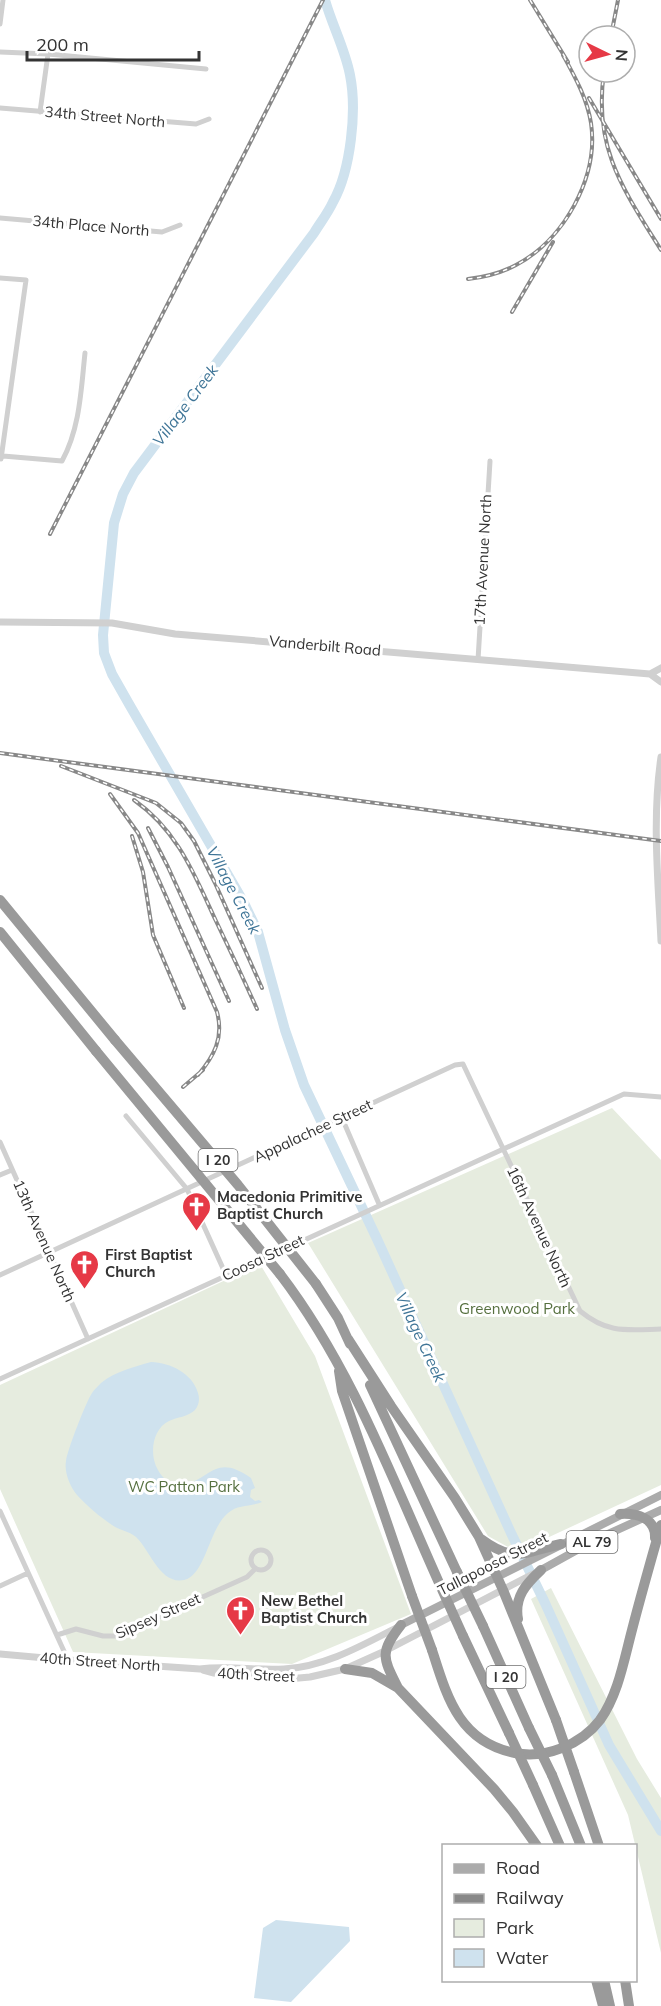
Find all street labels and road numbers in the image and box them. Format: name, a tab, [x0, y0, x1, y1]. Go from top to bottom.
street label: 34th Street North	[44, 102, 166, 131]
street label: 34th Place North	[32, 211, 150, 240]
street label: 17th Avenue North	[470, 494, 495, 626]
street label: Vanderbilt Road	[268, 631, 382, 660]
street label: Appalachee Street	[251, 1095, 375, 1166]
road number: I 20	[198, 1149, 238, 1171]
street label: 16th Avenue North	[503, 1163, 576, 1291]
street label: 13th Avenue North	[9, 1177, 80, 1305]
street label: Coosa Street	[219, 1230, 307, 1285]
street label: Tallapoosa Street	[435, 1528, 551, 1599]
road number: AL 79	[566, 1531, 618, 1553]
street label: Sipsey Street	[112, 1588, 203, 1643]
street label: 40th Street North	[39, 1648, 161, 1675]
street label: 40th Street	[217, 1663, 295, 1686]
road number: I 20	[486, 1666, 526, 1688]

